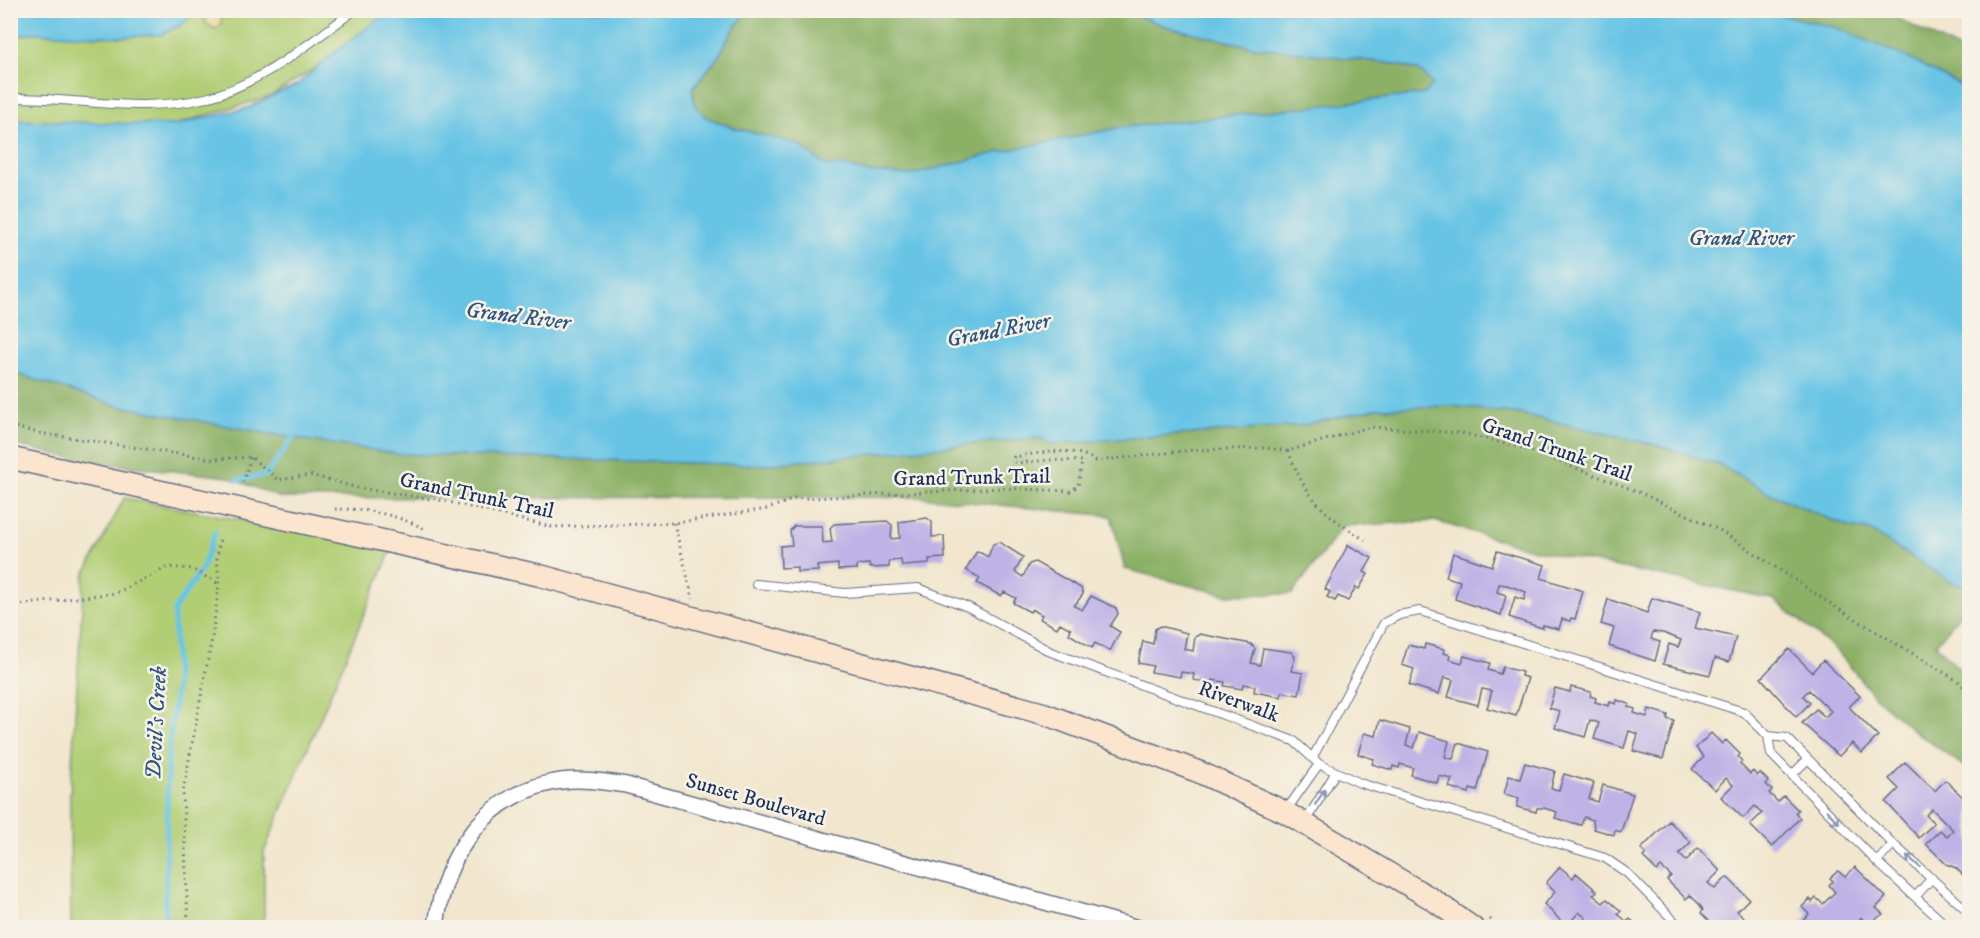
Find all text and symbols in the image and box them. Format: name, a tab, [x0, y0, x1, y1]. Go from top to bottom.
water label: Grand River	[1688, 225, 1796, 252]
water label: Grand River	[464, 297, 574, 337]
water label: Grand River	[944, 307, 1055, 354]
street label: Grand Trunk Trail	[1478, 412, 1636, 488]
street label: Grand Trunk Trail	[893, 464, 1051, 492]
street label: Grand Trunk Trail	[397, 467, 557, 525]
water label: Devil's Creek	[140, 665, 173, 780]
street label: Riverwalk	[1195, 675, 1283, 729]
street label: Sunset Boulevard	[683, 768, 829, 832]
one-way arrow	[1314, 789, 1326, 806]
one-way arrow	[1825, 809, 1840, 824]
one-way arrow	[1906, 854, 1921, 868]

